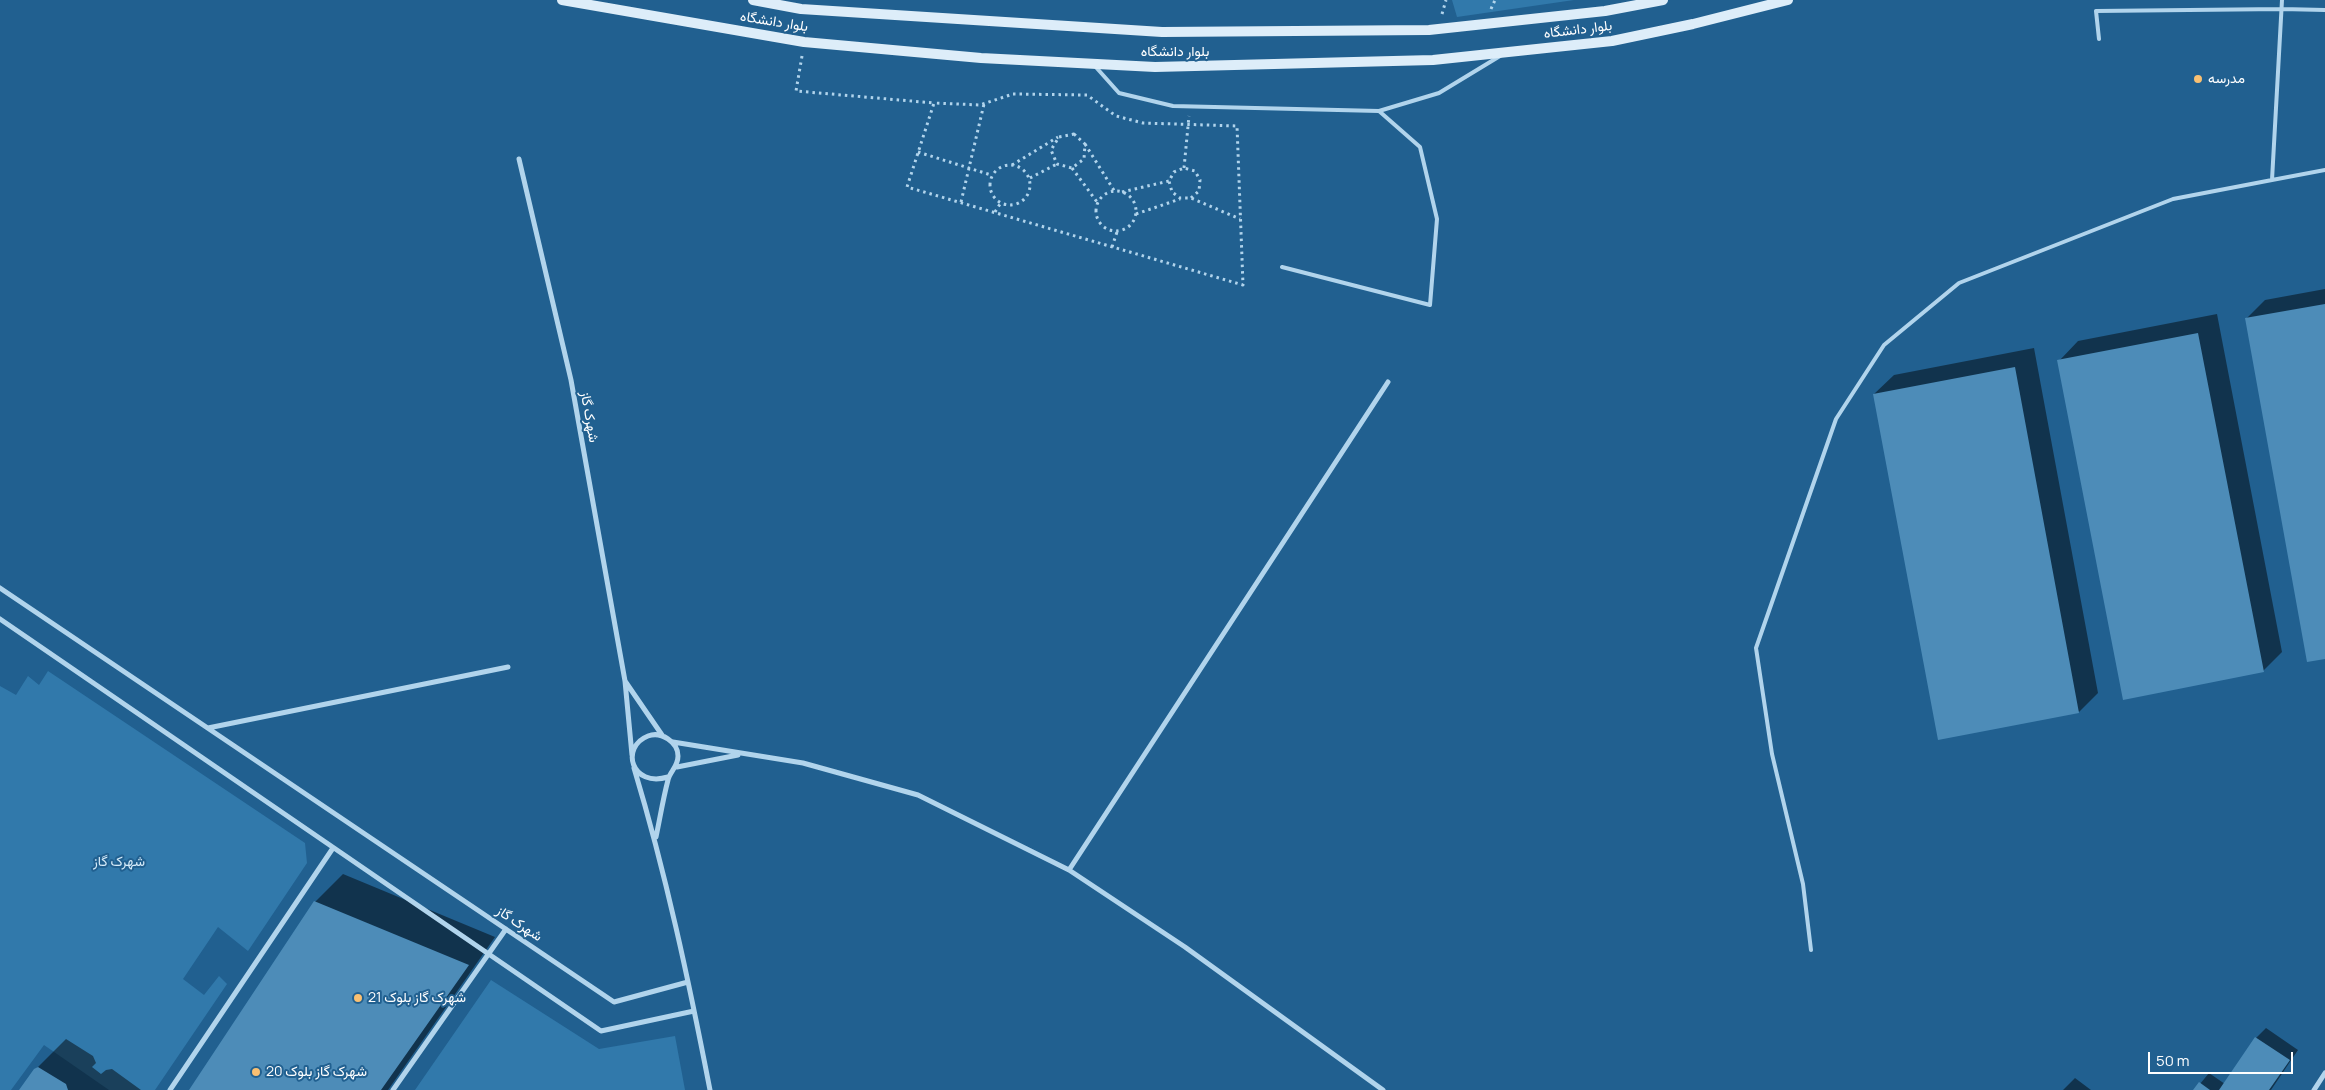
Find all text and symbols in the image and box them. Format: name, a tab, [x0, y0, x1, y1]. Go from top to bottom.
street label: بلوار دانشگاه	[739, 8, 809, 36]
street label: بلوار دانشگاه	[1543, 17, 1613, 43]
street label: بلوار دانشگاه	[1141, 44, 1209, 60]
place label: مدرسه	[2208, 71, 2245, 87]
marker: مدرسه	[2192, 73, 2204, 85]
street label: شهرک گاز	[576, 390, 602, 444]
park label: شهرک گاز	[93, 854, 145, 870]
street label: شهرک گاز	[493, 903, 545, 945]
place label: شهرک گاز بلوک 21	[368, 990, 466, 1006]
marker: شهرک گاز بلوک 21	[352, 992, 364, 1004]
scale bar	[2150, 1042, 2295, 1074]
text: 50 m	[2156, 1050, 2190, 1071]
place label: شهرک گاز بلوک 20	[266, 1064, 367, 1080]
marker: شهرک گاز بلوک 20	[250, 1066, 262, 1078]

